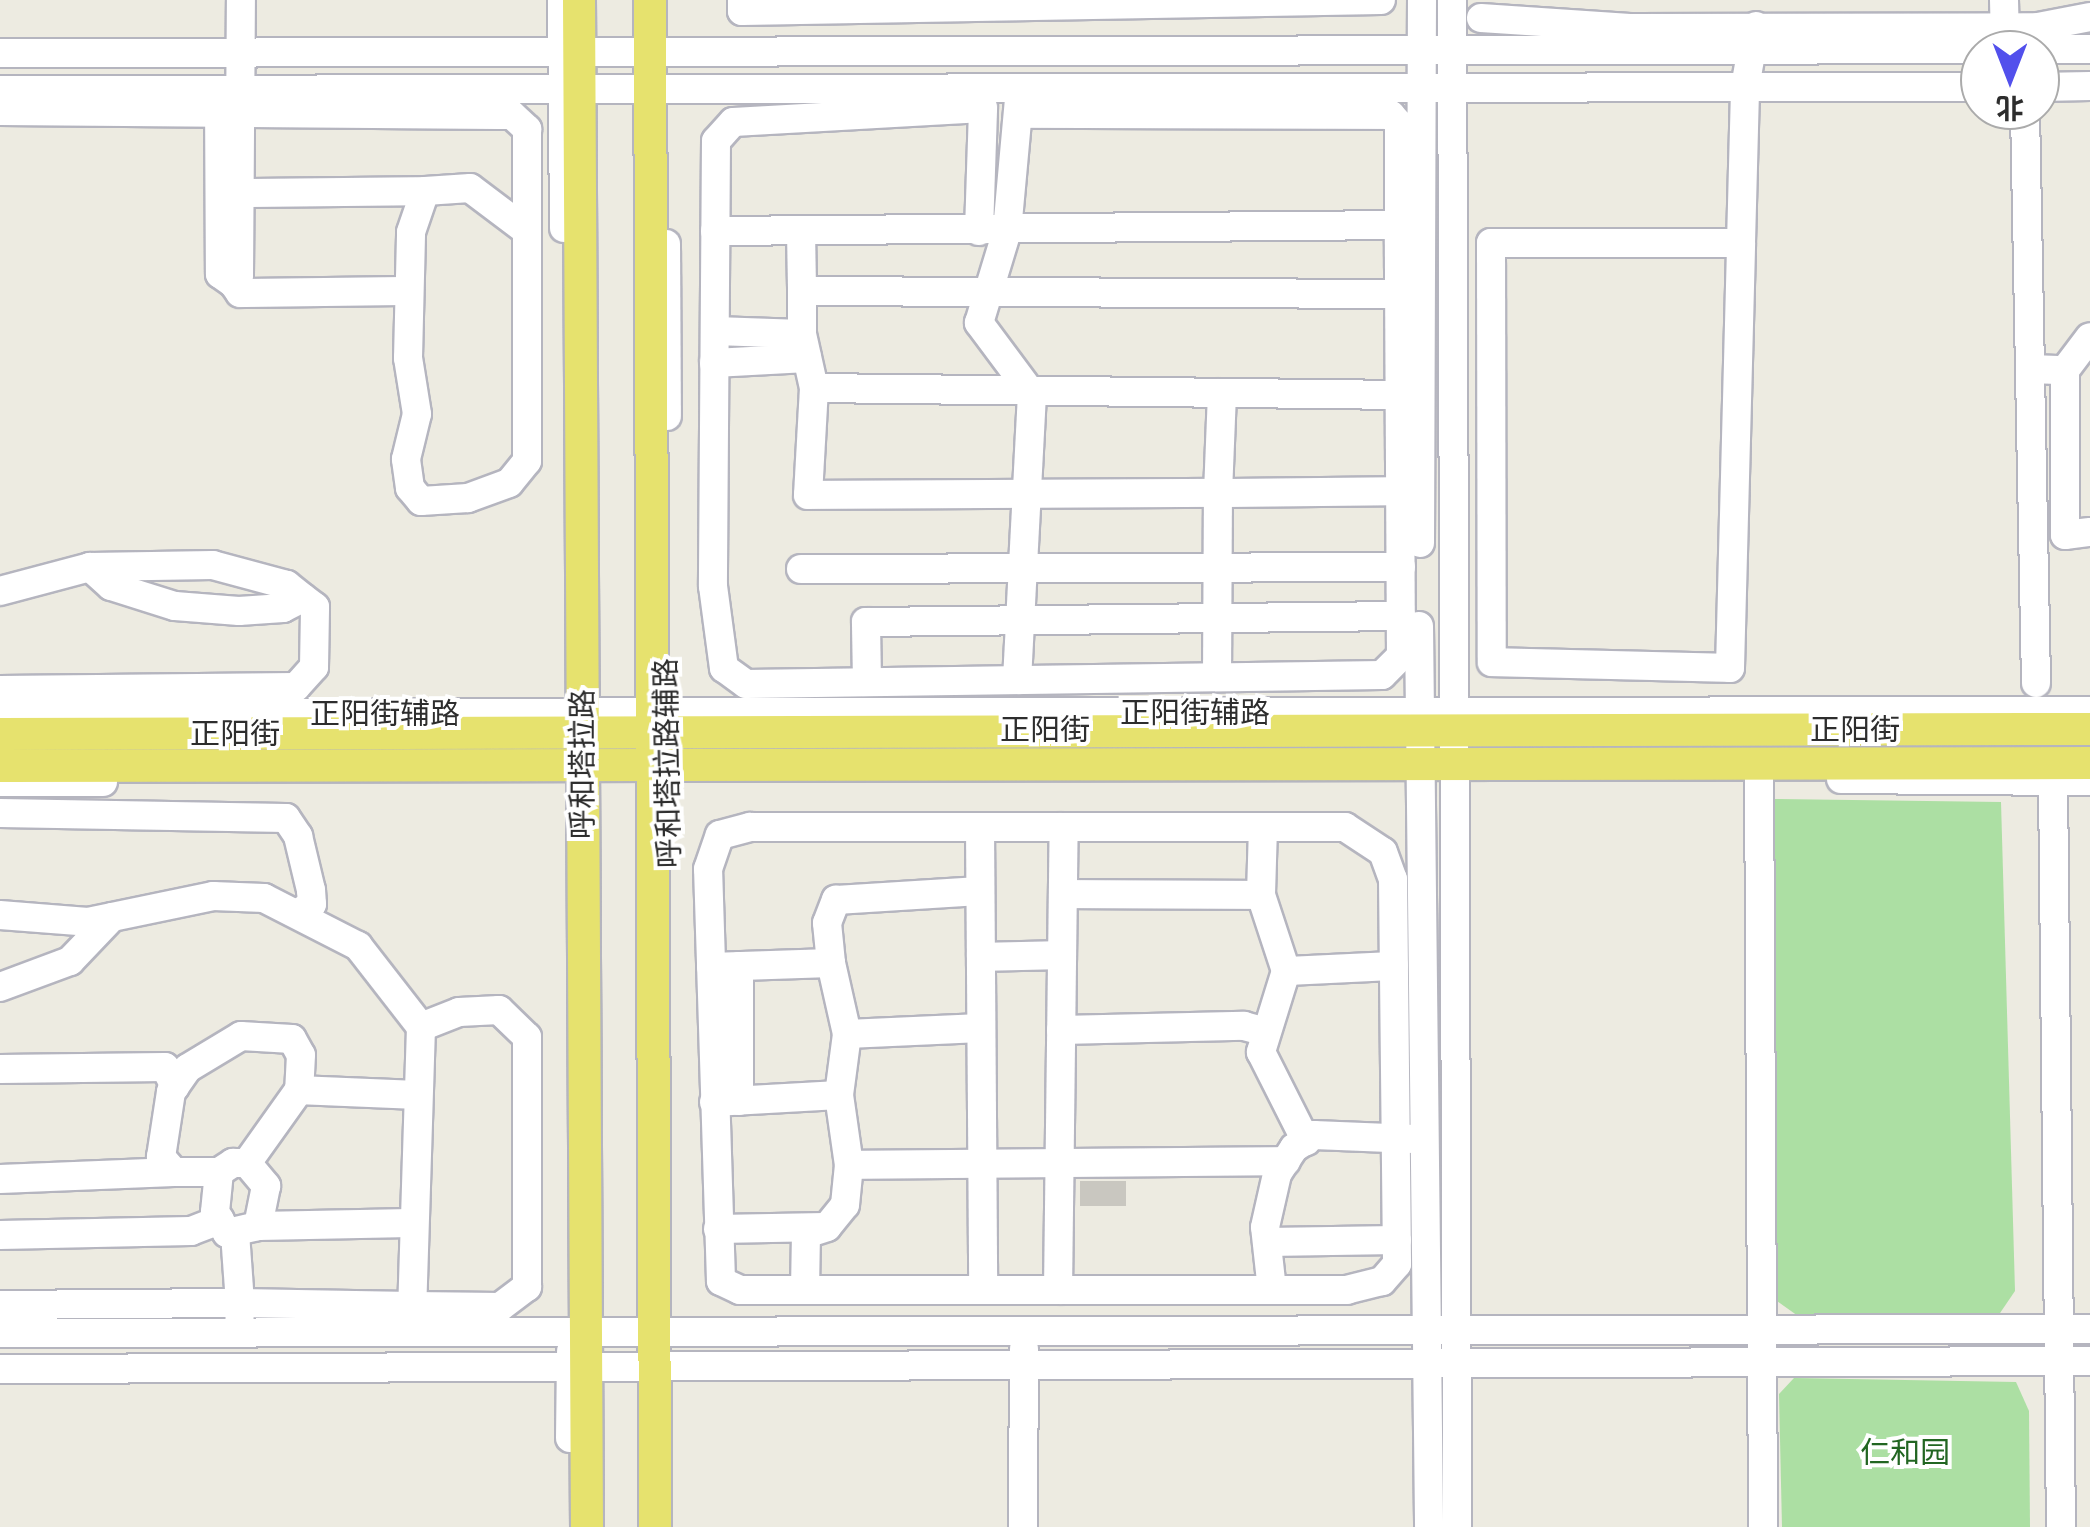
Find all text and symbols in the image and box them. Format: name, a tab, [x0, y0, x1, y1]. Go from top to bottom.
north arrow	[1960, 30, 2060, 130]
text: 北	[1996, 90, 2024, 127]
street label: 呼和塔拉路辅路	[647, 658, 687, 868]
street label: 呼和塔拉路	[564, 689, 600, 839]
street label: 正阳街辅路	[1120, 694, 1270, 730]
street label: 正阳街辅路	[310, 695, 460, 731]
street label: 正阳街	[1000, 711, 1090, 747]
street label: 正阳街	[1810, 711, 1900, 747]
street label: 正阳街	[190, 715, 280, 751]
park label: 仁和园	[1860, 1434, 1950, 1470]

